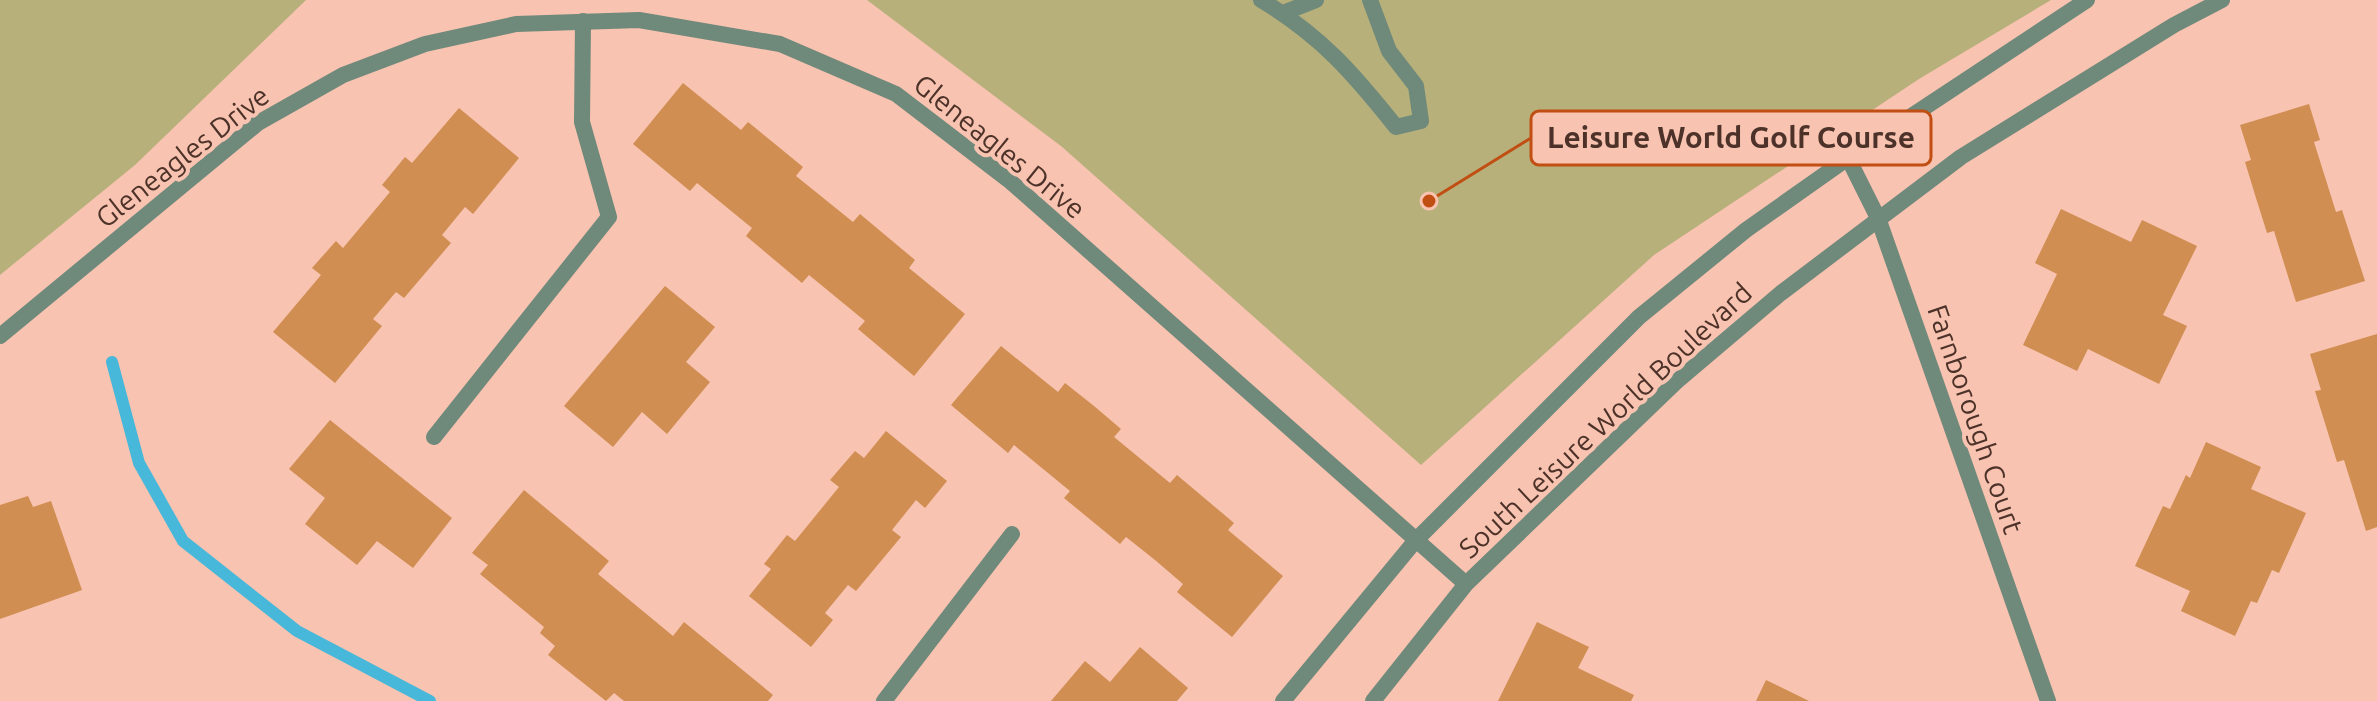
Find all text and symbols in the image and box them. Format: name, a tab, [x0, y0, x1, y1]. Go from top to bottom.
street label: Gleneagles Drive	[908, 68, 1092, 224]
street label: Gleneagles Drive	[89, 79, 275, 233]
callout: Leisure World Golf Course	[1531, 111, 1931, 165]
text: Leisure World Golf Course	[1547, 120, 1915, 154]
street label: South Leisure World Boulevard	[1453, 276, 1757, 564]
street label: Farnborough Court	[1922, 300, 2030, 538]

